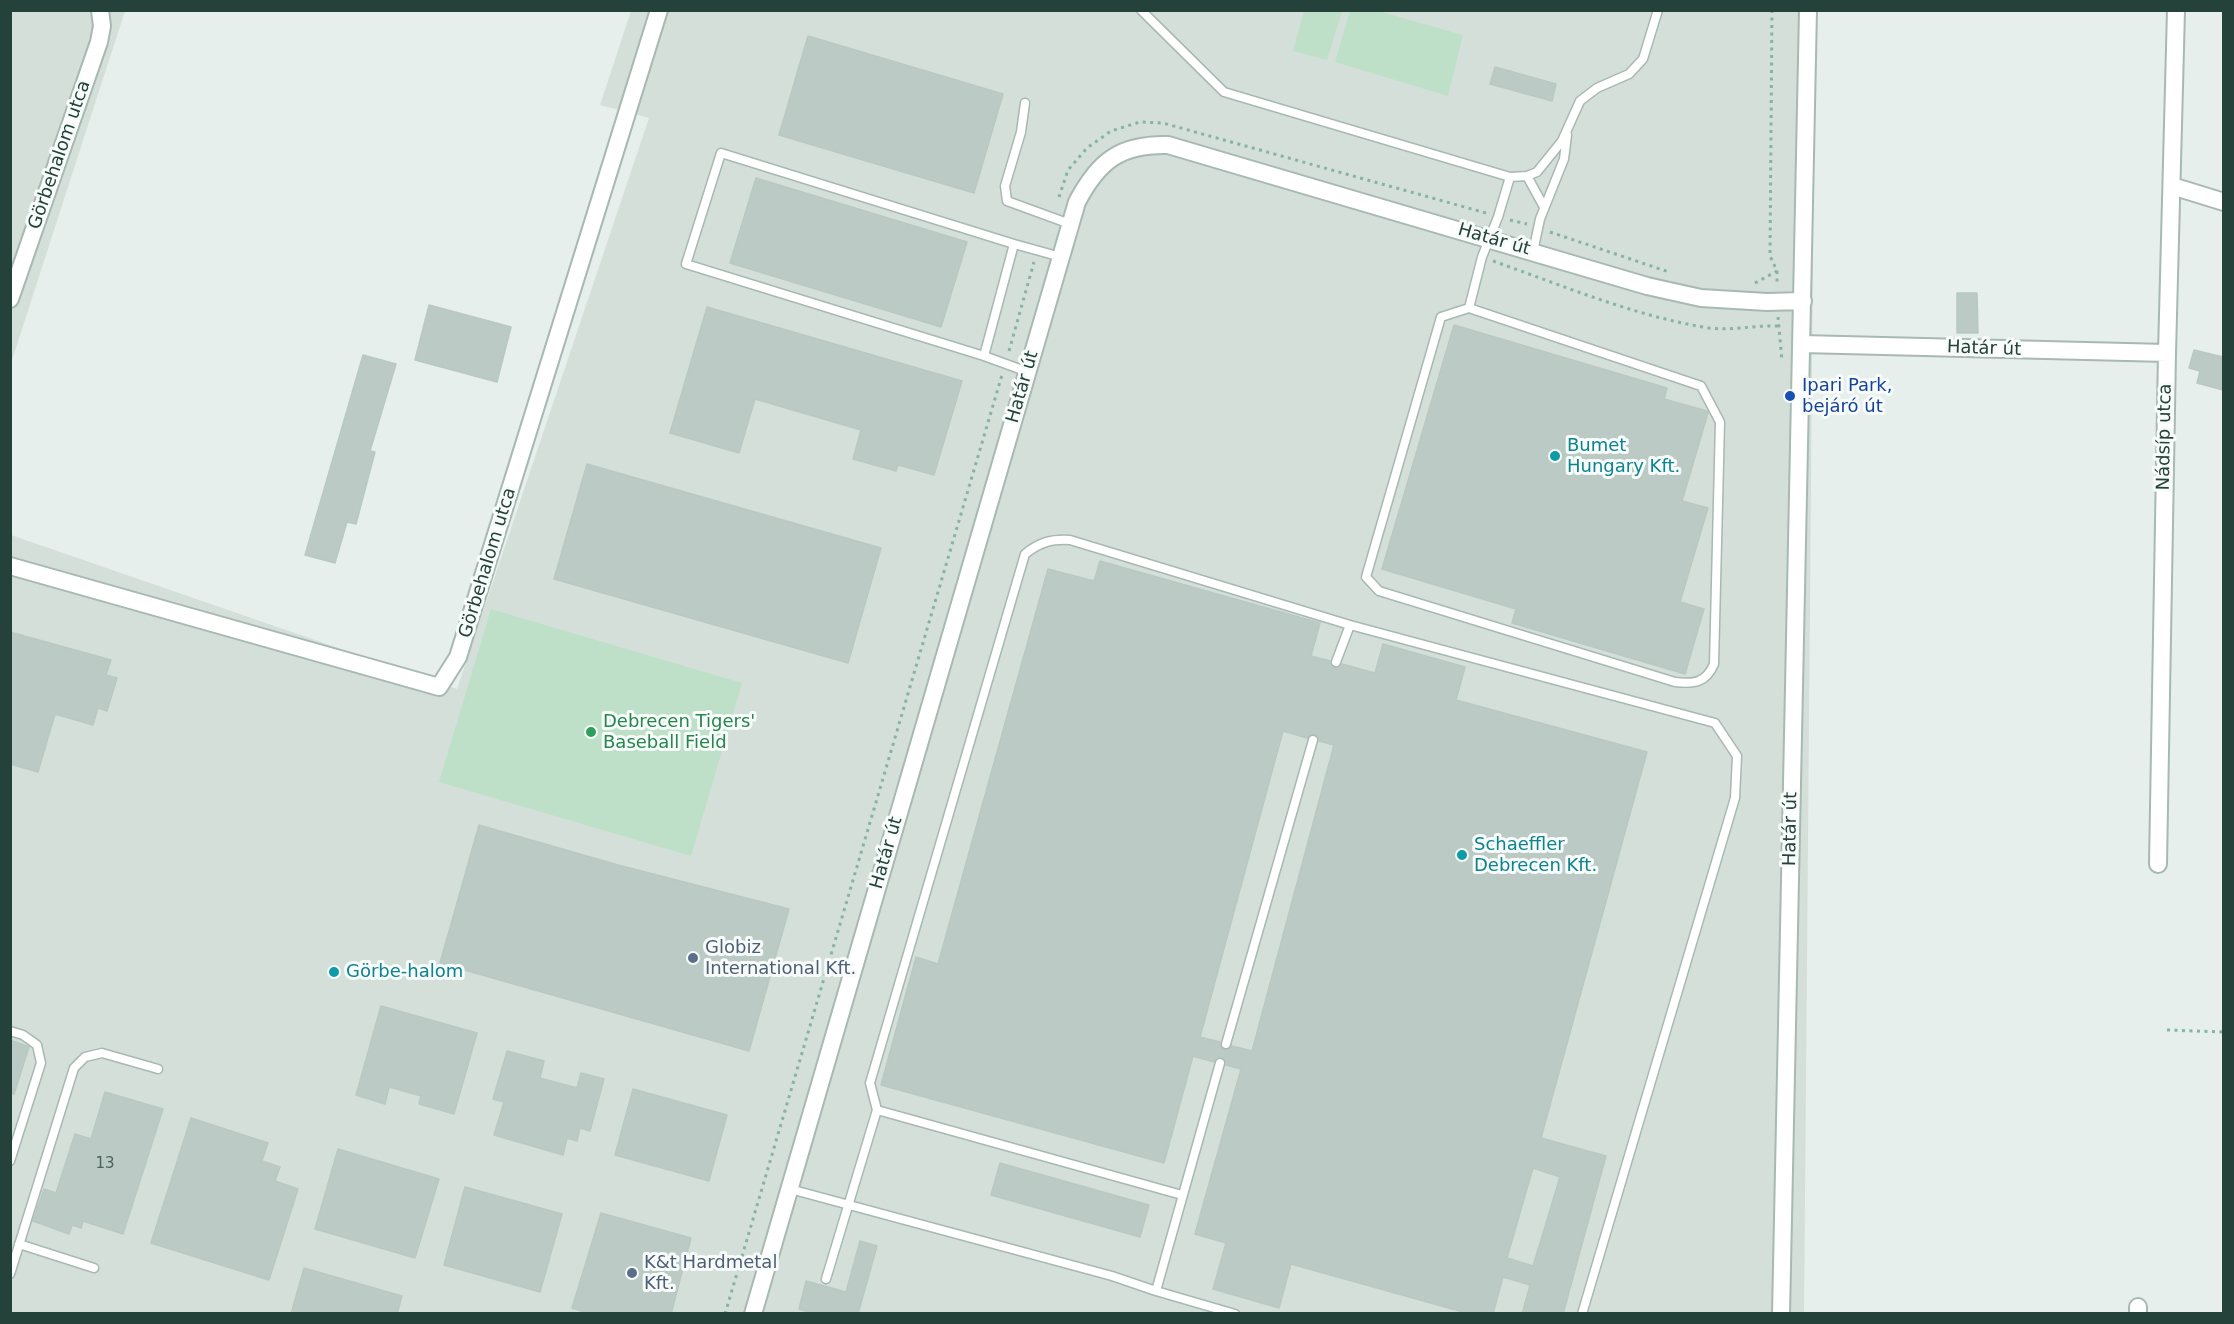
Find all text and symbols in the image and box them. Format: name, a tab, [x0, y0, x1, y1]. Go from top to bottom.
street label: Görbehalom utca	[24, 78, 96, 232]
street label: Határ út	[1455, 219, 1533, 261]
street label: Határ út	[1947, 337, 2021, 361]
street label: Határ út	[1002, 348, 1044, 426]
place label: Ipari Park, bejáró út	[1802, 375, 1893, 418]
street label: Nádsíp utca	[2153, 383, 2177, 491]
marker: Ipari Park, bejáró út	[1783, 389, 1797, 403]
place label: Bumet Hungary Kft.	[1567, 435, 1680, 478]
marker: Bumet Hungary Kft.	[1548, 449, 1562, 463]
street label: Görbehalom utca	[455, 485, 521, 641]
place label: Debrecen Tigers' Baseball Field	[603, 711, 755, 754]
marker: Debrecen Tigers' Baseball Field	[584, 725, 598, 739]
street label: Határ út	[1780, 792, 1802, 866]
street label: Határ út	[866, 814, 908, 892]
place label: Schaeffler Debrecen Kft.	[1474, 834, 1597, 876]
marker: Schaeffler Debrecen Kft.	[1455, 848, 1469, 862]
place label: Globiz International Kft.	[705, 937, 856, 980]
marker: Globiz International Kft.	[686, 951, 700, 965]
place label: Görbe-halom	[346, 961, 463, 983]
marker: Görbe-halom	[327, 965, 341, 979]
house number: 13	[95, 1155, 115, 1173]
place label: K&t Hardmetal Kft.	[644, 1252, 777, 1294]
marker: K&t Hardmetal Kft.	[625, 1266, 639, 1280]

